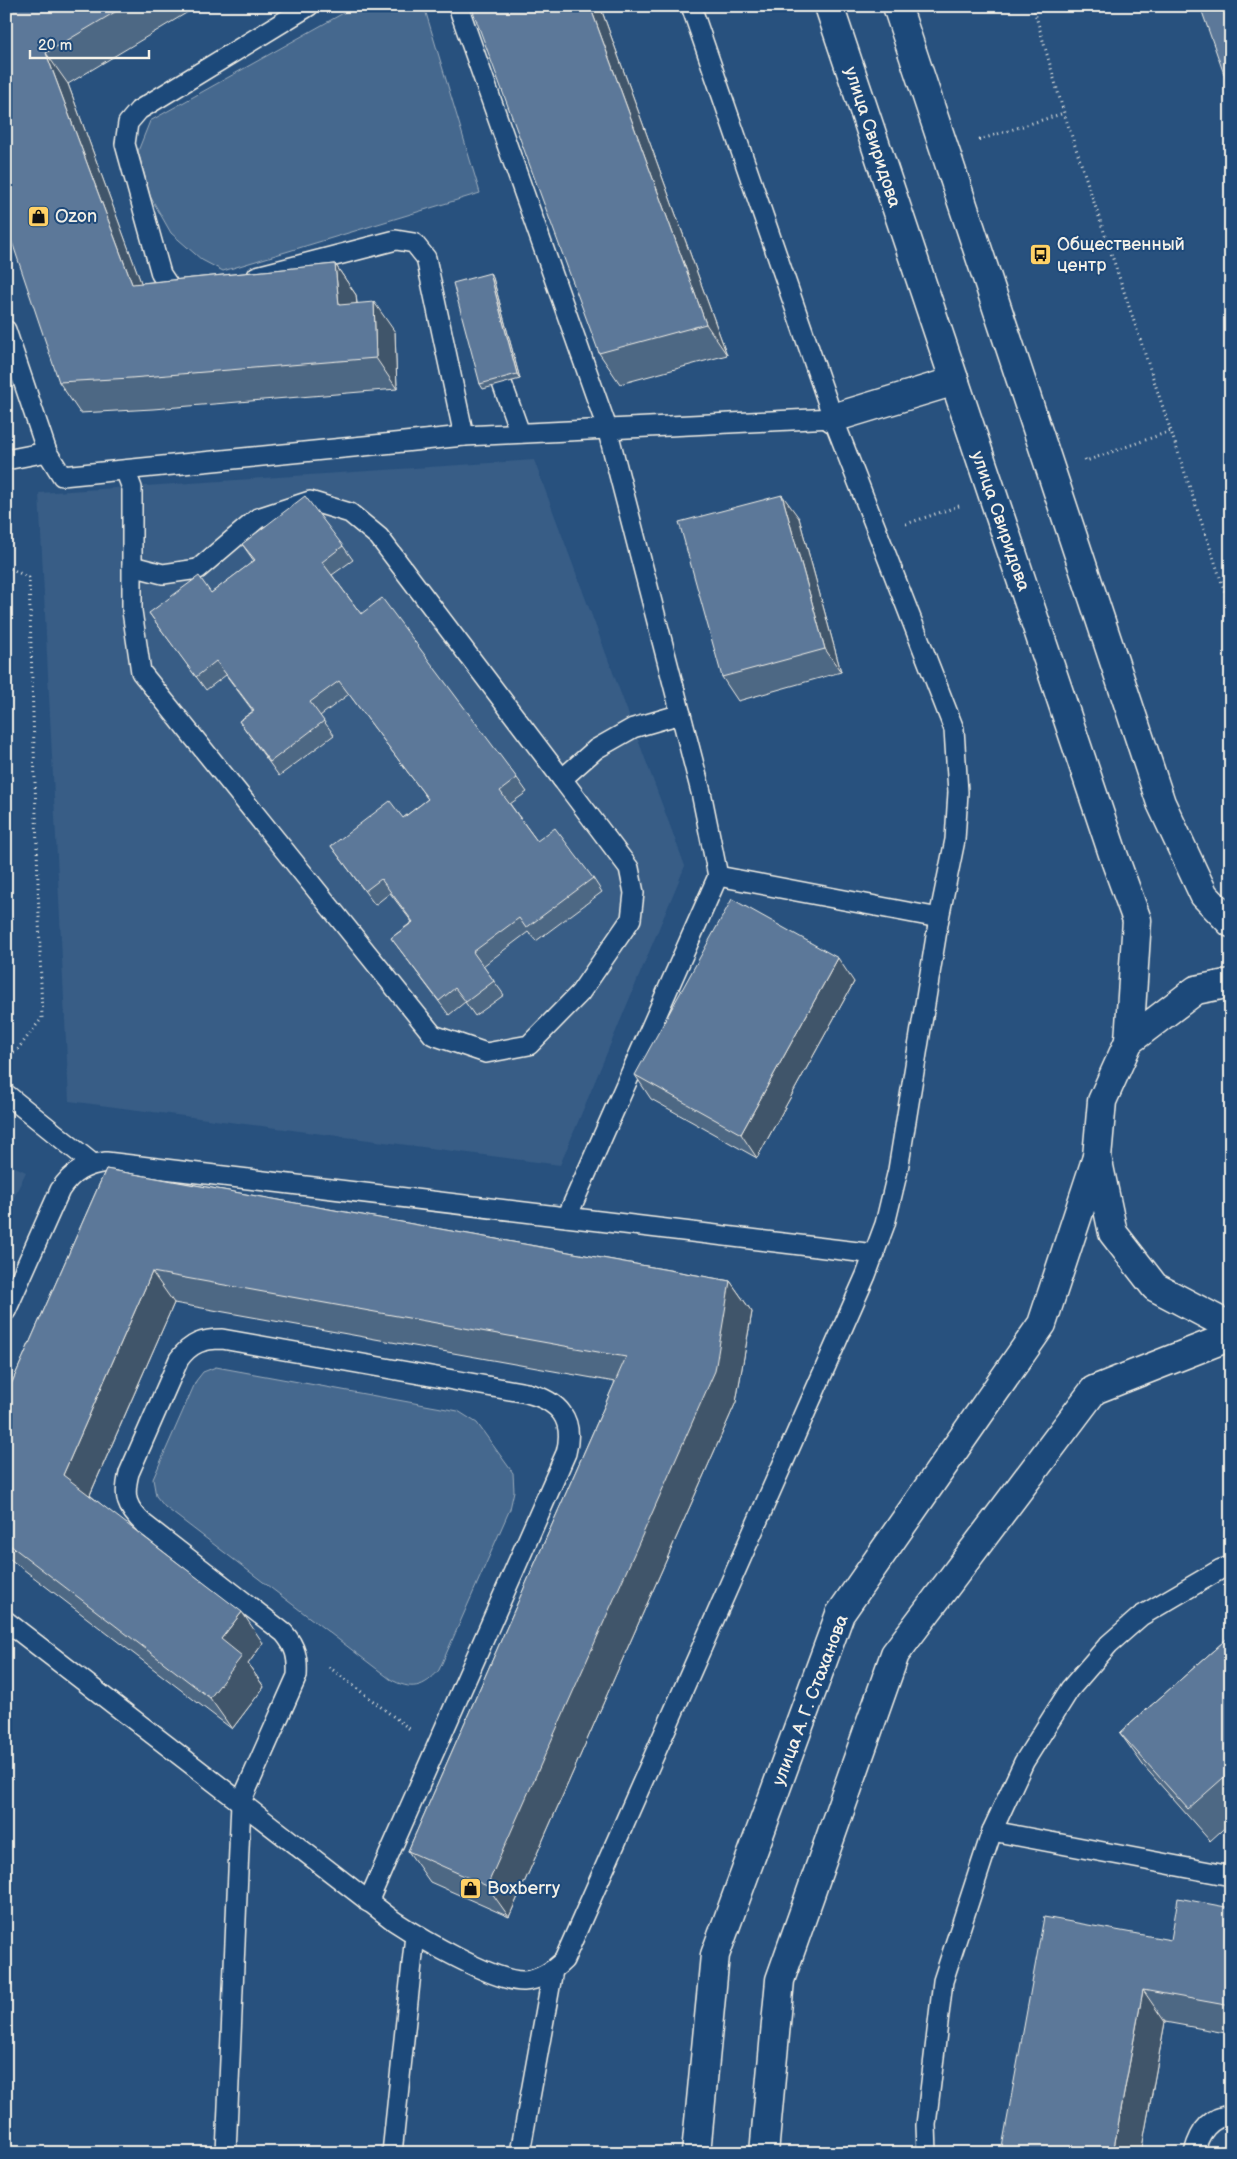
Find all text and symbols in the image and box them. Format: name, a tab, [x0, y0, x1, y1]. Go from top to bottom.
scale bar	[30, 28, 149, 60]
text: 20 m	[38, 36, 72, 55]
street label: улица Свиридова	[840, 64, 905, 211]
shop icon: Ozon	[27, 204, 51, 228]
place label: Ozon	[55, 206, 97, 227]
place label: Общественный центр	[1057, 234, 1185, 276]
bus stop icon: Общественный центр	[1029, 242, 1053, 266]
street label: улица Свиридова	[967, 448, 1034, 594]
street label: улица А. Г. Стаханова	[768, 1611, 853, 1789]
shop icon: Boxberry	[459, 1876, 483, 1900]
place label: Boxberry	[487, 1878, 561, 1899]

